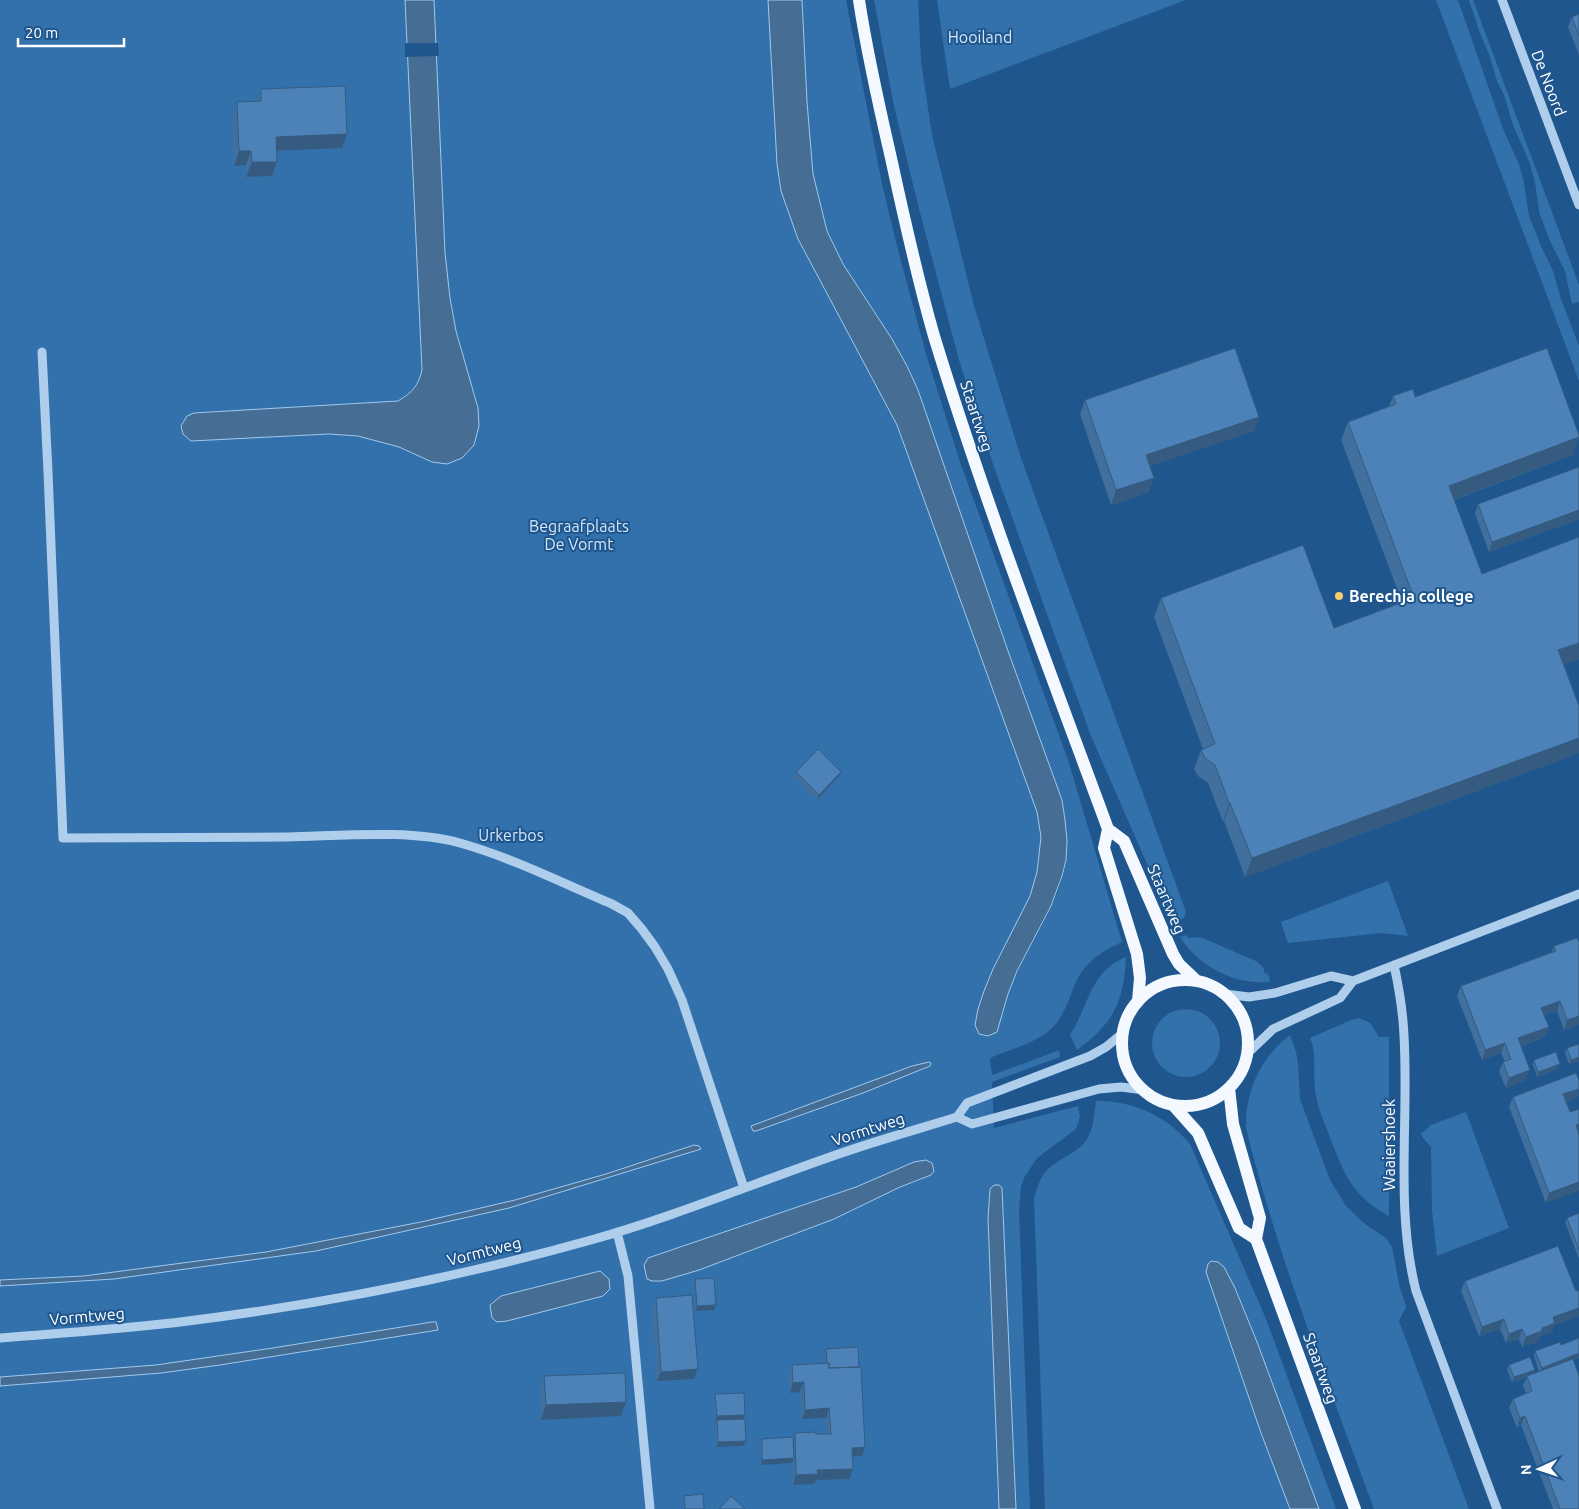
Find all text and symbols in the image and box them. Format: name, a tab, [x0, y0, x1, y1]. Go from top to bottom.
scale bar	[18, 15, 124, 47]
text: 20 m	[25, 24, 58, 41]
park label: Hooiland	[948, 28, 1012, 46]
street label: De Noord	[1528, 47, 1570, 119]
street label: Staartweg	[957, 378, 997, 454]
park label: Begraafplaats De Vormt	[529, 517, 629, 553]
place label: Berechja college	[1349, 587, 1473, 605]
marker: Berechja college	[1333, 590, 1345, 602]
park label: Urkerbos	[478, 826, 544, 844]
street label: Staartweg	[1144, 861, 1190, 937]
street label: Waaiershoek	[1380, 1099, 1398, 1191]
street label: Vormtweg	[829, 1109, 907, 1149]
street label: Vormtweg	[445, 1233, 523, 1269]
street label: Vormtweg	[49, 1304, 125, 1328]
street label: Staartweg	[1300, 1330, 1342, 1406]
north arrow	[1514, 1444, 1564, 1494]
text: N	[1518, 1464, 1534, 1475]

